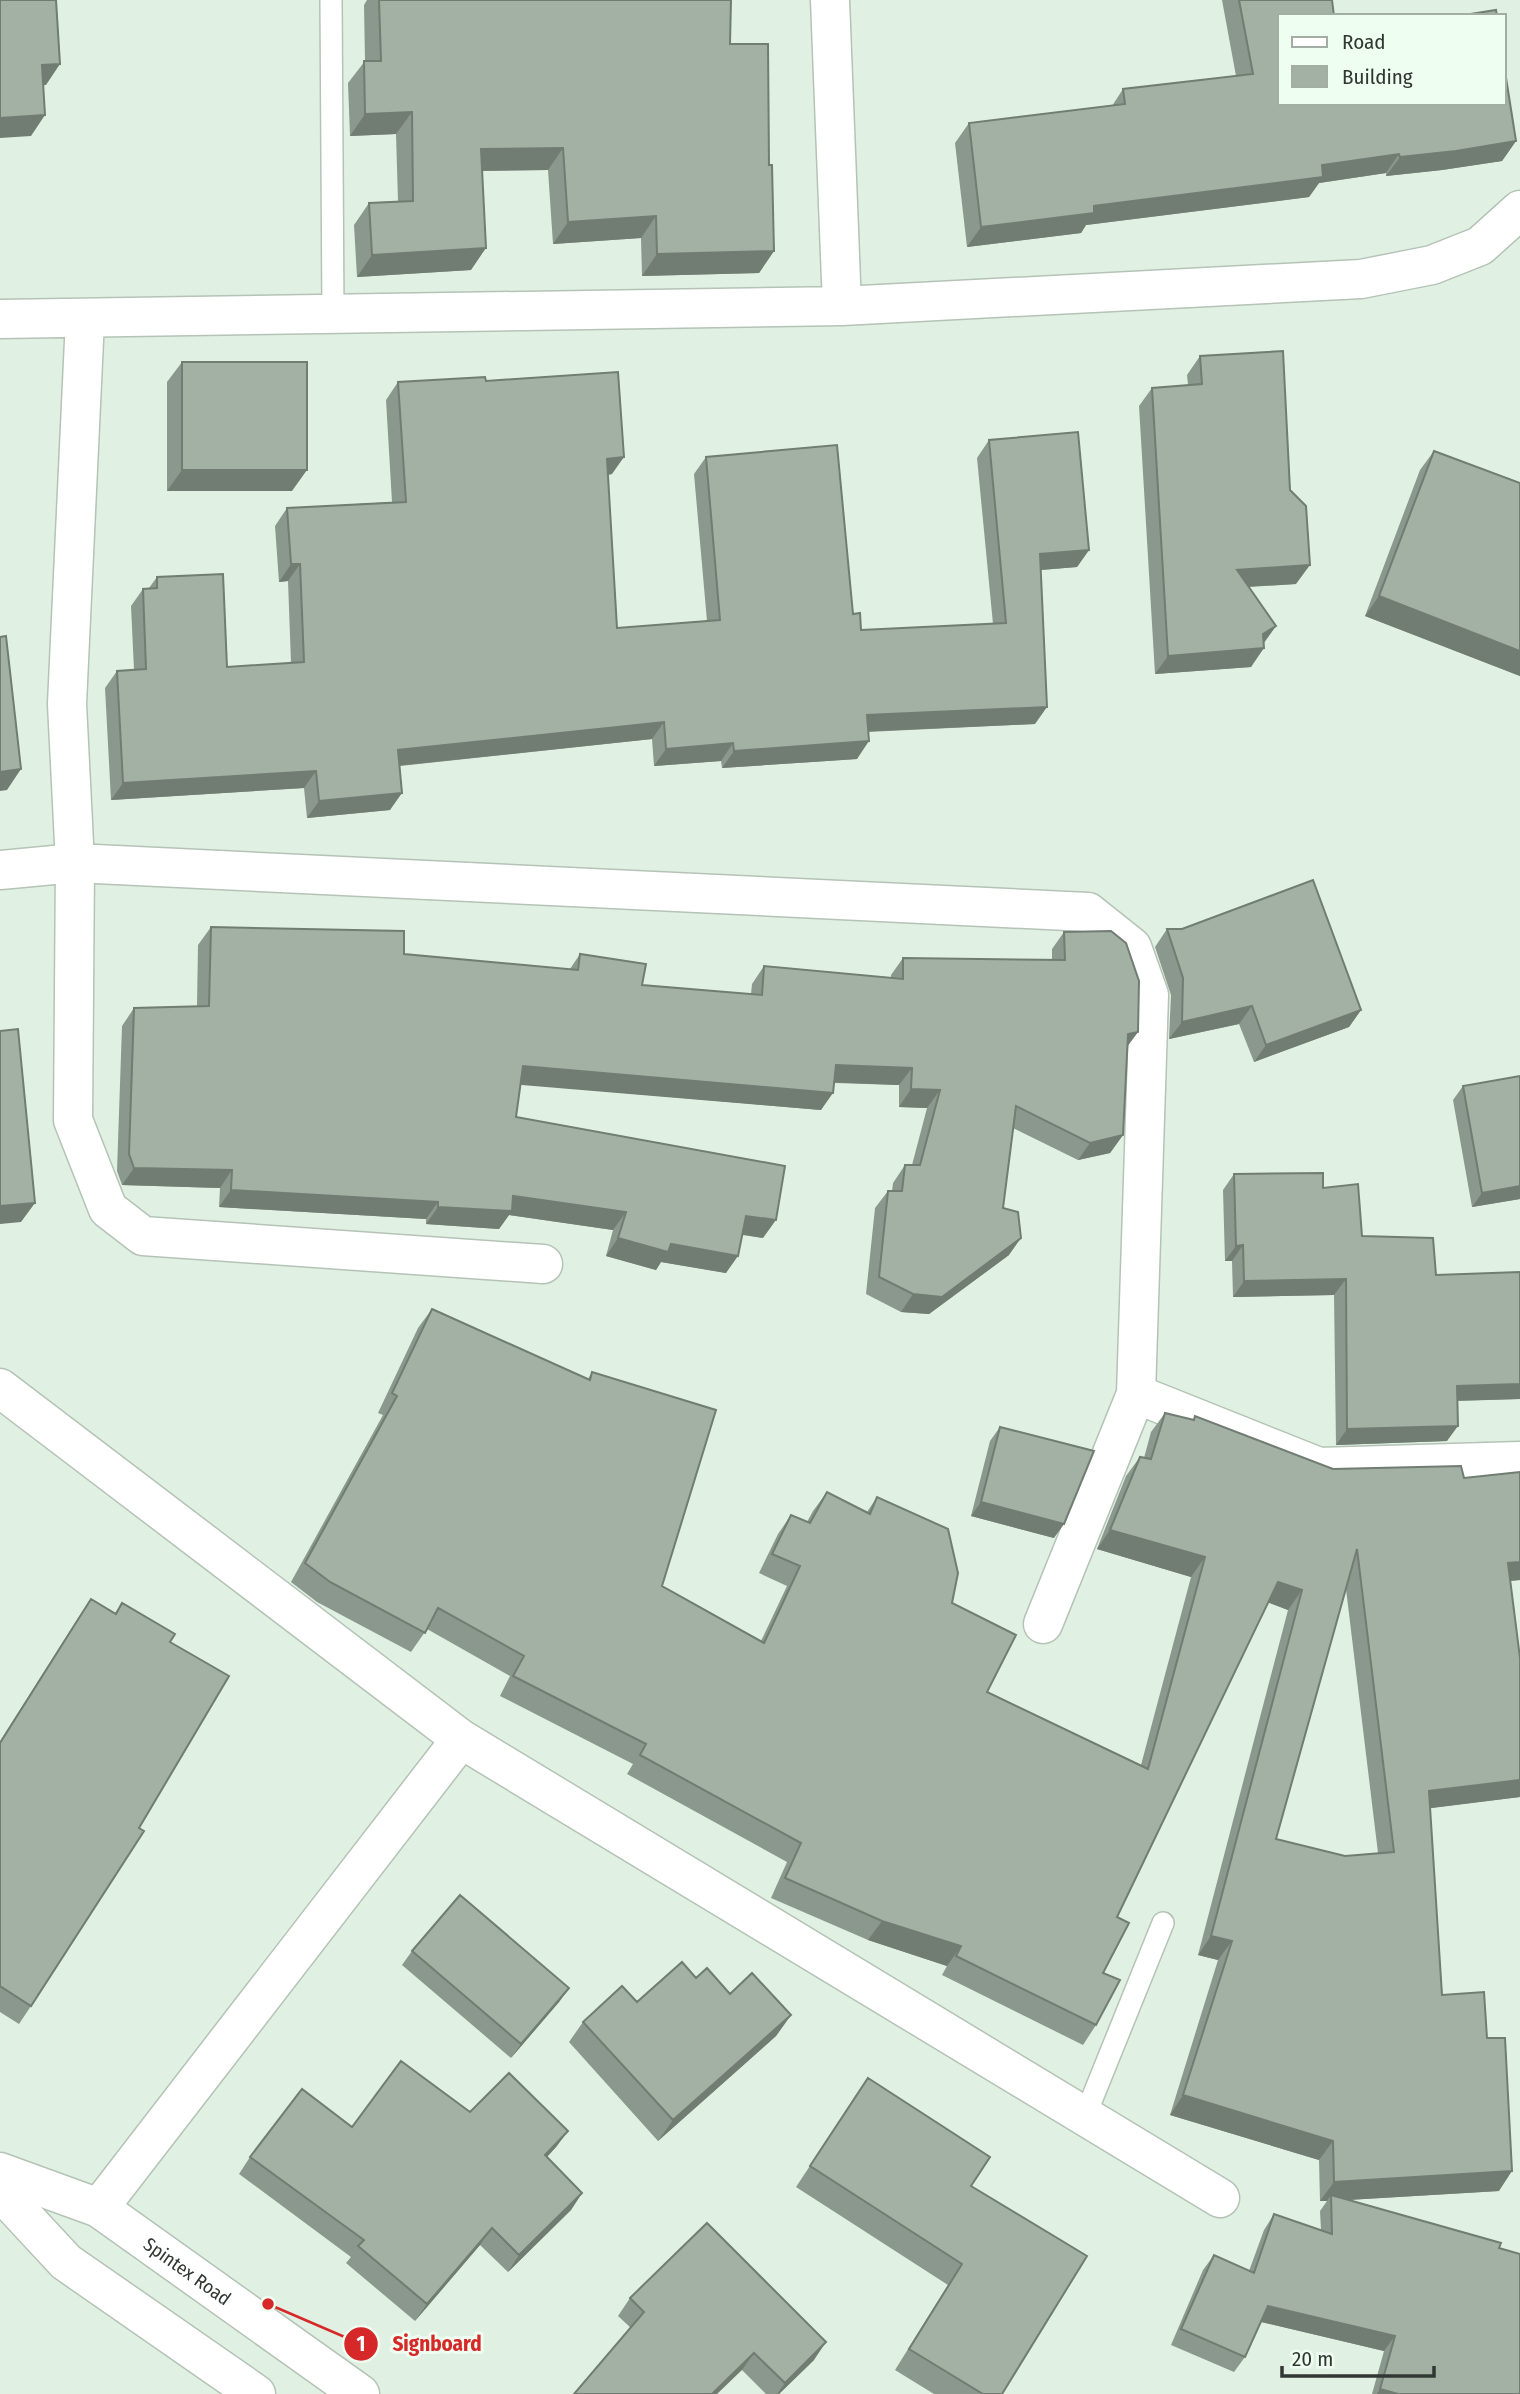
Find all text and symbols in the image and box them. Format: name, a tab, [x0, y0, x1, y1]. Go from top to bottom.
legend	[1278, 14, 1506, 105]
text: Road	[1342, 29, 1386, 55]
text: Building	[1342, 64, 1413, 90]
street label: Spintex Road	[139, 2232, 236, 2310]
callout: Signboard	[343, 2323, 495, 2365]
text: 1	[357, 2331, 365, 2357]
text: Signboard	[392, 2331, 482, 2357]
scale bar	[1282, 2334, 1434, 2378]
text: 20 m	[1292, 2346, 1333, 2372]

